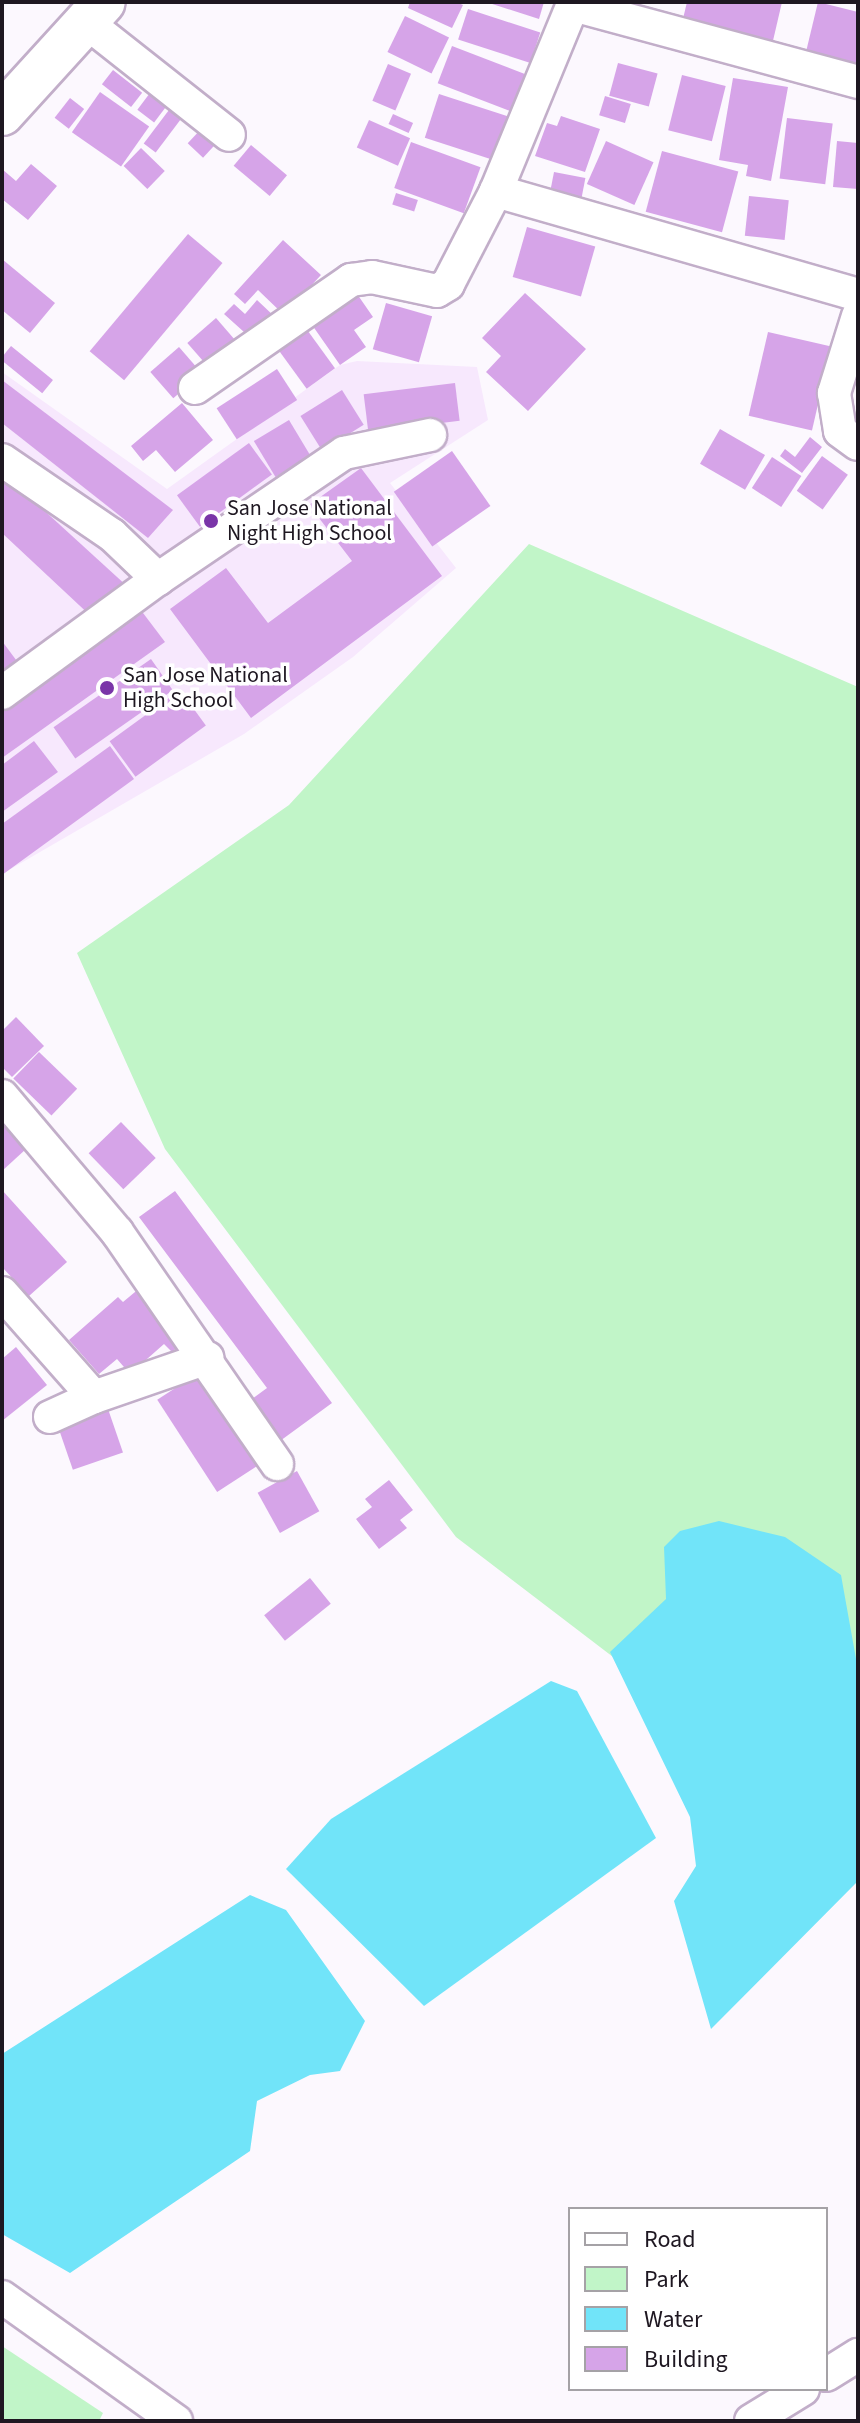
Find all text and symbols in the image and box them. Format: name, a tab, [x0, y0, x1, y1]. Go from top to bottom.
place label: San Jose National Night High School	[227, 495, 392, 546]
marker: San Jose National Night High School	[202, 512, 220, 530]
place label: San Jose National High School	[123, 662, 288, 714]
marker: San Jose National High School	[98, 679, 116, 697]
legend	[568, 2207, 828, 2391]
text: Road	[644, 2222, 696, 2257]
text: Park	[644, 2262, 689, 2297]
text: Water	[644, 2302, 702, 2337]
text: Building	[644, 2342, 728, 2377]

